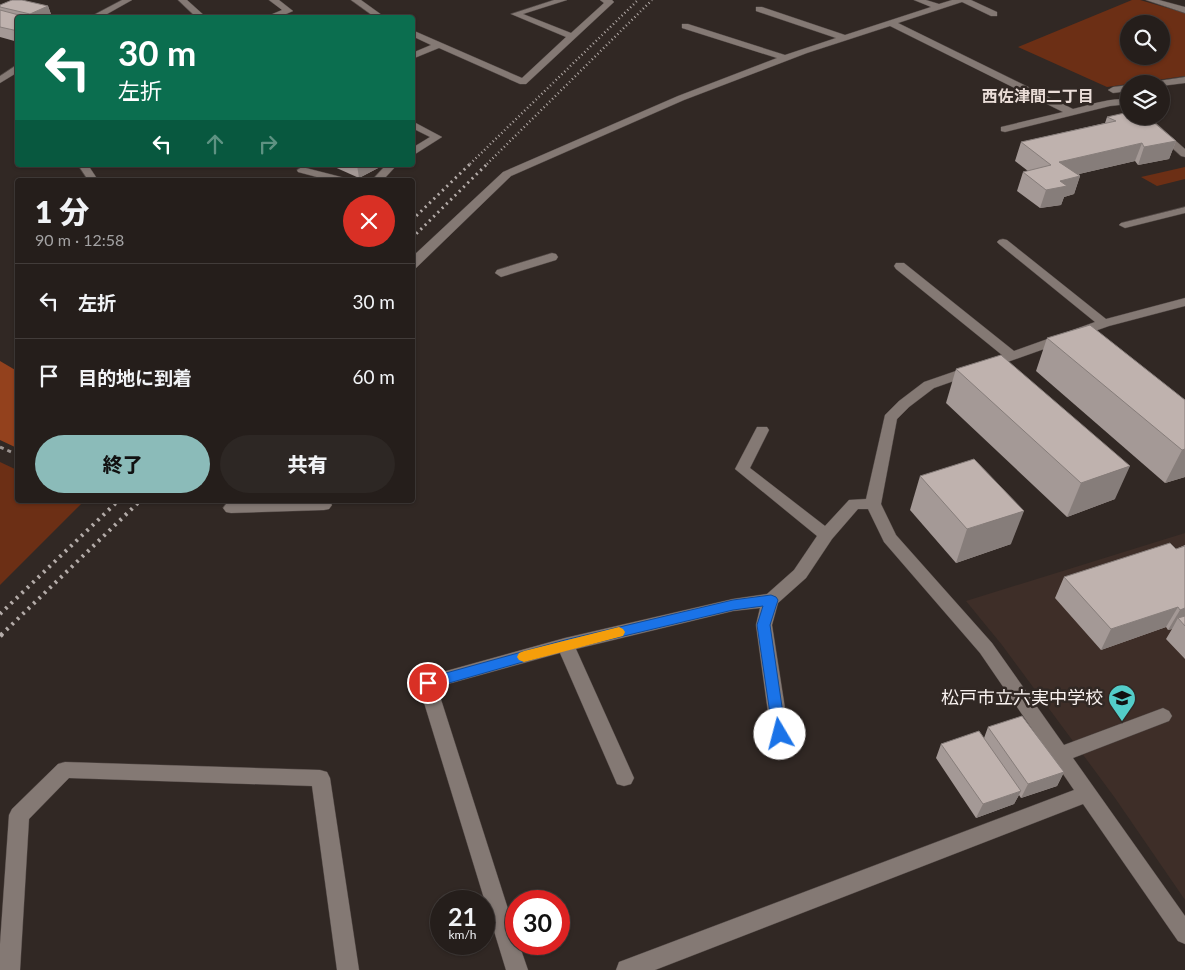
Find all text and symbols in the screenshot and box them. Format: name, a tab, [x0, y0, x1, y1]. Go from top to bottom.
map controls	[1120, 15, 1170, 125]
button: search	[1120, 15, 1170, 65]
text: 30 m	[118, 31, 196, 73]
icon: left	[35, 35, 100, 100]
button: layers	[1120, 75, 1170, 125]
text: 左折	[118, 77, 162, 104]
district label: 西佐津間二丁目	[982, 86, 1094, 105]
icon: left	[148, 130, 176, 158]
icon: ahead	[201, 130, 229, 158]
icon: right	[254, 130, 282, 158]
text: 1 分	[35, 193, 89, 229]
button: close	[343, 195, 395, 247]
text: 90 m · 12:58	[35, 230, 124, 249]
icon: left	[35, 287, 63, 315]
text: 30 m	[352, 290, 395, 313]
text: 左折	[78, 291, 116, 314]
icon: arrive	[35, 362, 63, 390]
text: 60 m	[352, 365, 395, 388]
text: 目的地に到着	[78, 366, 192, 389]
button: 終了	[35, 435, 210, 493]
button: 共有	[220, 435, 395, 493]
pin	[407, 662, 449, 704]
icon: arrive	[414, 669, 442, 697]
school or university icon: 松戸市立六実中学校	[1107, 683, 1137, 722]
place label: 松戸市立六実中学校	[941, 686, 1103, 708]
position arrow	[753, 707, 805, 759]
speed limit sign: 30	[505, 890, 570, 955]
text: 21	[448, 901, 477, 931]
text: km/h	[448, 927, 477, 942]

